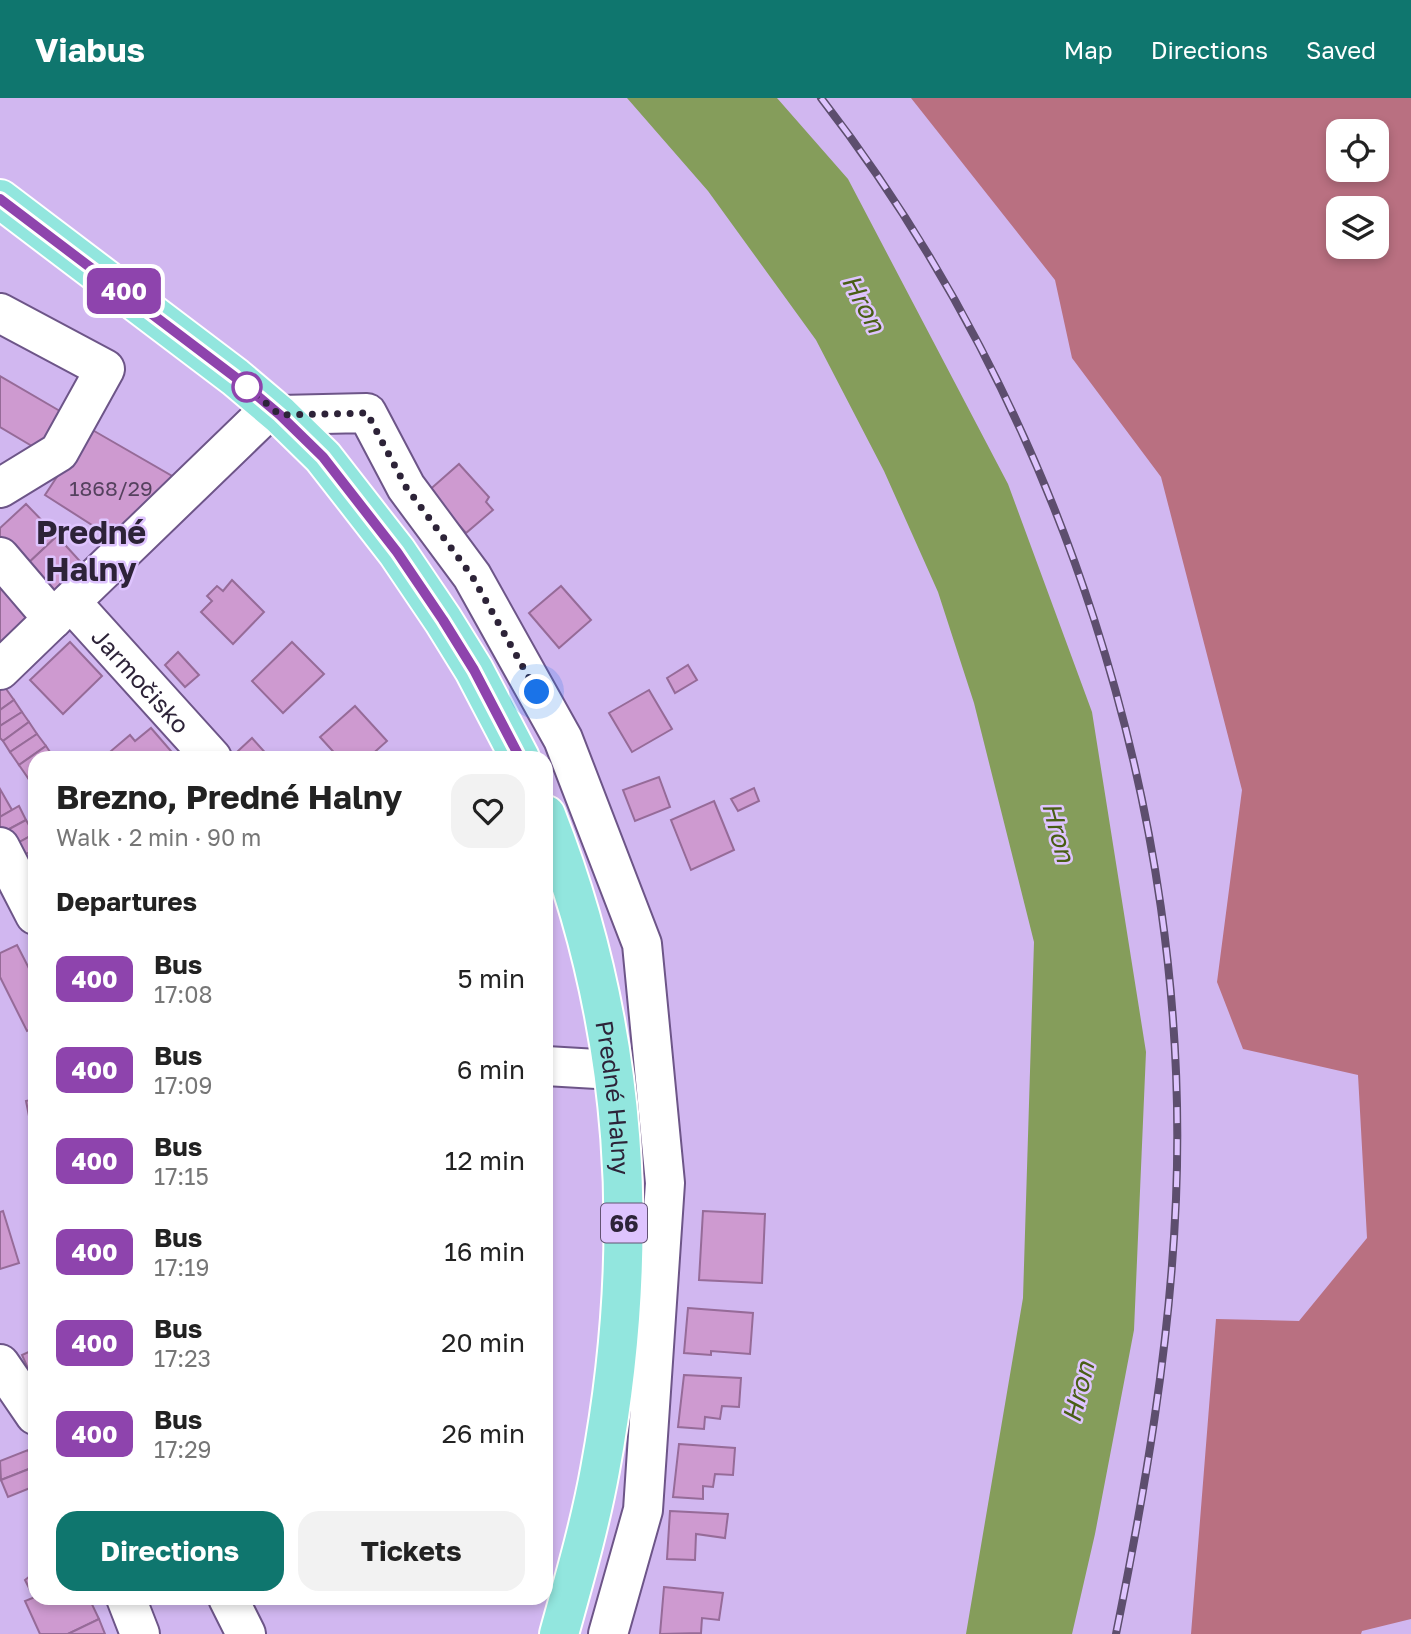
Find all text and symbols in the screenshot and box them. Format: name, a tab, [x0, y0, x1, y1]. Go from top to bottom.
text: Viabus	[35, 30, 145, 69]
text: Map	[1064, 35, 1113, 64]
text: Directions	[1151, 35, 1268, 64]
text: Saved	[1306, 35, 1376, 64]
map controls	[1326, 119, 1389, 259]
button: locate	[1326, 119, 1389, 182]
button: layers	[1326, 196, 1389, 259]
line badge: 400	[84, 268, 164, 314]
water label: Hron	[836, 269, 893, 338]
text: 400	[101, 276, 147, 305]
unlabelled marker	[232, 372, 262, 402]
house number: 1868/29	[69, 475, 153, 501]
district label: Predné Halny	[36, 513, 146, 588]
street label: Jarmočisko	[86, 621, 196, 738]
your location	[519, 674, 554, 709]
button: heart	[451, 774, 525, 848]
text: Brezno, Predné Halny	[56, 777, 402, 816]
water label: Hron	[1036, 798, 1082, 867]
text: Walk · 2 min · 90 m	[56, 823, 261, 851]
text: Departures	[56, 886, 197, 917]
text: Bus	[154, 949, 202, 980]
text: 5 min	[457, 963, 525, 994]
text: 400	[71, 964, 118, 993]
text: 17:08	[154, 980, 213, 1008]
street label: Predné Halny	[591, 1018, 637, 1176]
text: Bus	[154, 1040, 202, 1071]
text: 6 min	[457, 1054, 525, 1085]
text: 400	[71, 1055, 118, 1084]
text: 17:09	[154, 1071, 212, 1099]
text: Bus	[154, 1131, 202, 1162]
text: 12 min	[445, 1145, 525, 1176]
text: 400	[71, 1146, 118, 1175]
text: 17:15	[154, 1162, 209, 1190]
road number: 66	[601, 1204, 647, 1242]
text: Bus	[154, 1222, 202, 1253]
text: 16 min	[444, 1236, 525, 1267]
text: 400	[71, 1237, 118, 1266]
text: 17:19	[154, 1253, 209, 1281]
text: Bus	[154, 1313, 202, 1344]
text: 20 min	[441, 1327, 525, 1358]
text: 400	[71, 1328, 118, 1357]
text: 17:23	[154, 1344, 211, 1372]
water label: Hron	[1056, 1358, 1101, 1425]
text: Bus	[154, 1404, 202, 1435]
text: 26 min	[442, 1418, 525, 1449]
text: 400	[71, 1419, 118, 1448]
text: 17:29	[154, 1435, 212, 1463]
button: Directions	[56, 1511, 284, 1591]
button: Tickets	[298, 1511, 525, 1591]

